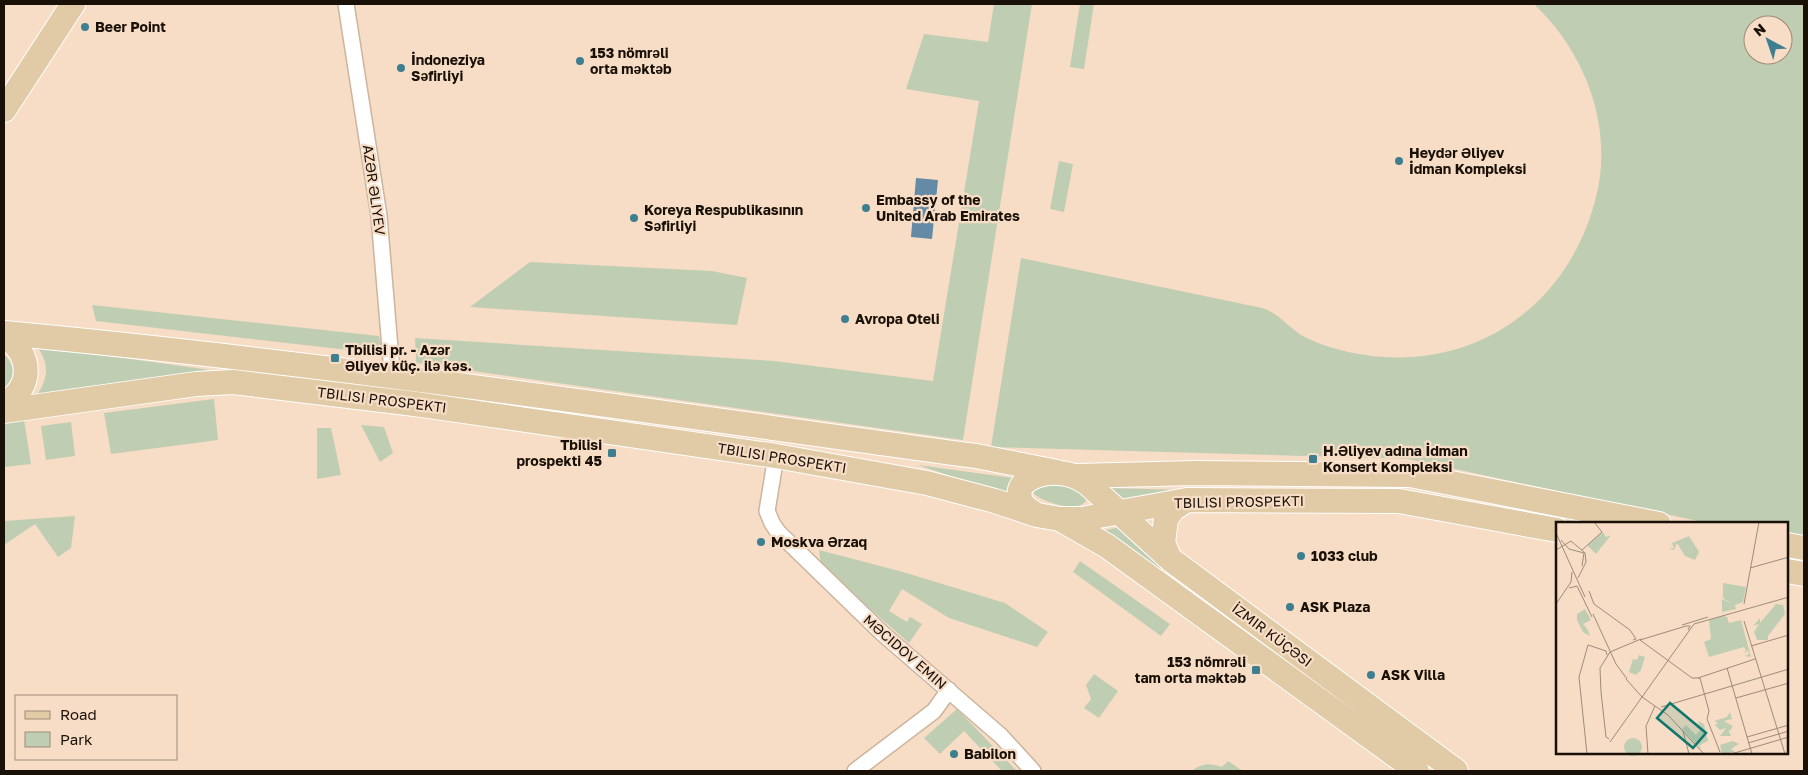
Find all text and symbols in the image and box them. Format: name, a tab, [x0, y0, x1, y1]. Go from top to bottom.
north arrow	[1743, 15, 1793, 65]
place label: Beer Point	[95, 18, 166, 35]
text: N	[1750, 20, 1769, 40]
marker: Beer Point	[79, 21, 91, 33]
place label: 153 nömrəli orta məktəb	[590, 44, 672, 77]
place label: İndoneziya Səfirliyi	[411, 51, 485, 84]
marker: 153 nömrəli orta məktəb	[574, 55, 586, 67]
marker: İndoneziya Səfirliyi	[395, 62, 407, 74]
street label: AZƏR ƏLIYEV	[360, 144, 389, 237]
place label: Heydər Əliyev İdman Kompleksi	[1409, 144, 1527, 177]
marker: Heydər Əliyev İdman Kompleksi	[1393, 155, 1405, 167]
place label: Embassy of the United Arab Emirates	[876, 191, 1020, 224]
place label: Koreya Respublikasının Səfirliyi	[644, 201, 803, 234]
marker: Embassy of the United Arab Emirates	[860, 202, 872, 214]
marker: Koreya Respublikasının Səfirliyi	[628, 212, 640, 224]
place label: Avropa Oteli	[855, 310, 940, 327]
marker: Avropa Oteli	[839, 313, 851, 325]
place label: Tbilisi pr. - Azər Əliyev küç. ilə kəs.	[345, 341, 472, 374]
marker: Tbilisi pr. - Azər Əliyev küç. ilə kəs.	[329, 352, 341, 364]
street label: TBILISI PROSPEKTI	[316, 383, 448, 416]
place label: Tbilisi prospekti 45	[516, 436, 602, 469]
street label: TBILISI PROSPEKTI	[716, 439, 848, 476]
place label: H.Əliyev adına İdman Konsert Kompleksi	[1323, 442, 1468, 475]
marker: Tbilisi prospekti 45	[606, 447, 618, 459]
marker: H.Əliyev adına İdman Konsert Kompleksi	[1307, 453, 1319, 465]
street label: TBILISI PROSPEKTI	[1174, 492, 1304, 511]
inset map	[1556, 522, 1788, 755]
place label: Moskva Ərzaq	[771, 533, 867, 550]
marker: Moskva Ərzaq	[755, 536, 767, 548]
place label: 1033 club	[1311, 547, 1378, 564]
marker: 1033 club	[1295, 550, 1307, 562]
place label: ASK Plaza	[1300, 598, 1370, 615]
street label: İZMIR KÜÇƏSI	[1229, 599, 1316, 670]
marker: ASK Plaza	[1284, 601, 1296, 613]
street label: MƏCIDOV EMIN	[860, 611, 950, 692]
place label: 153 nömrəli tam orta məktəb	[1135, 653, 1246, 686]
marker: 153 nömrəli tam orta məktəb	[1250, 664, 1262, 676]
place label: ASK Villa	[1381, 666, 1445, 683]
marker: ASK Villa	[1365, 669, 1377, 681]
legend	[15, 695, 178, 760]
text: Road	[60, 705, 97, 723]
text: Park	[60, 730, 93, 748]
place label: Babilon	[964, 745, 1016, 762]
marker: Babilon	[948, 748, 960, 760]

